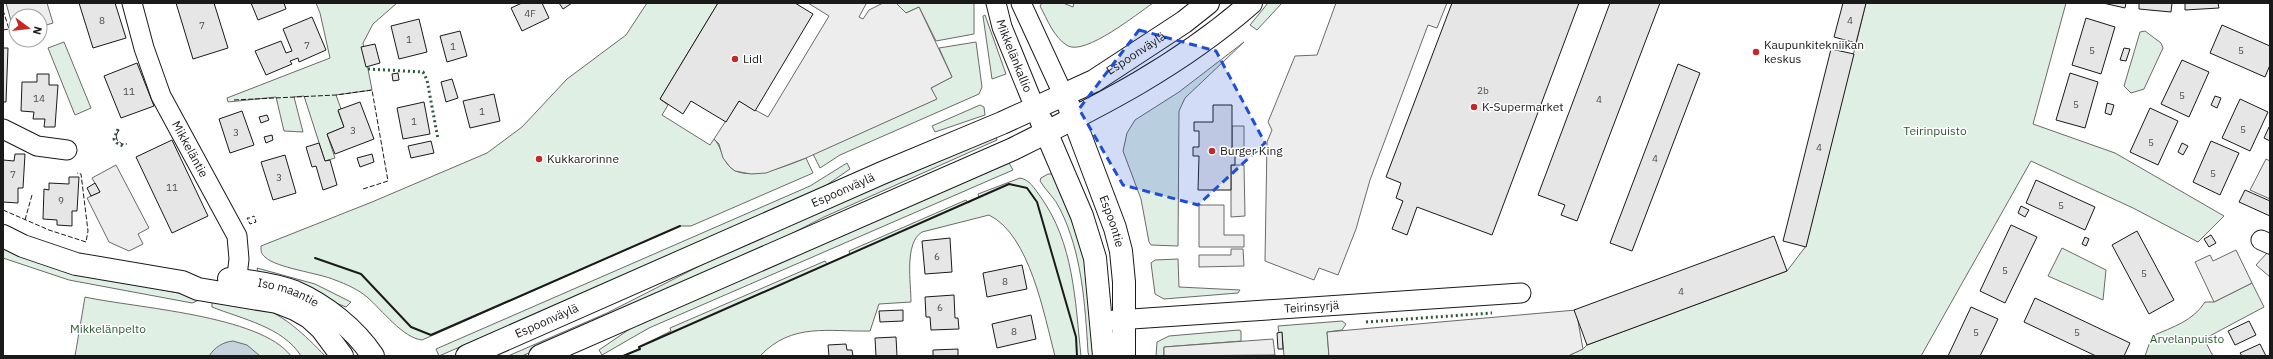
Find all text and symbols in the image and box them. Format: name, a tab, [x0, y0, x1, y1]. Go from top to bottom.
house number: 4F	[524, 7, 536, 20]
north arrow	[8, 8, 48, 48]
house number: 8	[99, 14, 105, 27]
house number: 4	[1847, 14, 1853, 27]
street label: Mikkelänkallio	[993, 18, 1036, 95]
house number: 7	[199, 19, 205, 32]
text: N	[30, 25, 45, 36]
street label: Espoonväylä	[1103, 28, 1169, 78]
house number: 1	[406, 33, 412, 46]
place label: Kaupunkitekniikan keskus	[1764, 37, 1864, 66]
house number: 7	[304, 39, 310, 52]
house number: 1	[450, 40, 456, 53]
house number: 5	[2089, 44, 2095, 57]
house number: 5	[2238, 44, 2244, 57]
marker: Kaupunkitekniikan keskus	[1751, 47, 1761, 57]
place label: Lidl	[743, 51, 762, 66]
marker: Lidl	[730, 54, 740, 64]
house number: 2b	[1477, 84, 1489, 97]
house number: 11	[123, 85, 135, 98]
house number: 5	[2179, 89, 2185, 102]
house number: 14	[33, 92, 45, 105]
house number: 4	[1596, 93, 1602, 106]
house number: 5	[2073, 98, 2079, 111]
place label: K-Supermarket	[1482, 99, 1563, 114]
marker: K-Supermarket	[1469, 102, 1479, 112]
house number: 1	[479, 105, 485, 118]
house number: 1	[411, 115, 417, 128]
street label: Mikkeläntie	[169, 118, 212, 180]
park label: Teirinpuisto	[1903, 123, 1967, 138]
house number: 5	[2240, 123, 2246, 136]
house number: 3	[350, 124, 356, 137]
house number: 3	[233, 126, 239, 139]
house number: 5	[2148, 136, 2154, 149]
house number: 4	[1816, 141, 1822, 154]
place label: Burger King	[1220, 143, 1283, 158]
marker: Burger King	[1207, 146, 1217, 156]
place label: Kukkarorinne	[547, 151, 619, 166]
house number: 4	[1652, 152, 1658, 165]
marker: Kukkarorinne	[534, 154, 544, 164]
house number: 5	[2210, 167, 2216, 180]
house number: 7	[10, 168, 16, 181]
street label: Espoonväylä	[809, 169, 877, 210]
house number: 3	[276, 171, 282, 184]
house number: 11	[166, 181, 178, 194]
street label: Espoontie	[1096, 193, 1128, 249]
house number: 9	[58, 194, 64, 207]
house number: 5	[2058, 199, 2064, 212]
house number: 6	[934, 250, 940, 263]
house number: 5	[2002, 264, 2008, 277]
house number: 5	[2141, 267, 2147, 280]
street label: Iso maantie	[257, 275, 322, 310]
house number: 8	[1002, 275, 1008, 288]
house number: 4	[1678, 285, 1684, 298]
street label: Teirinsyrjä	[1283, 297, 1340, 316]
street label: Espoonväylä	[512, 300, 581, 341]
house number: 6	[937, 301, 943, 314]
park label: Mikkelänpelto	[70, 321, 146, 336]
house number: 8	[1011, 325, 1017, 338]
house number: 5	[1973, 326, 1979, 339]
house number: 5	[2074, 326, 2080, 339]
park label: Arvelanpuisto	[2150, 331, 2225, 346]

